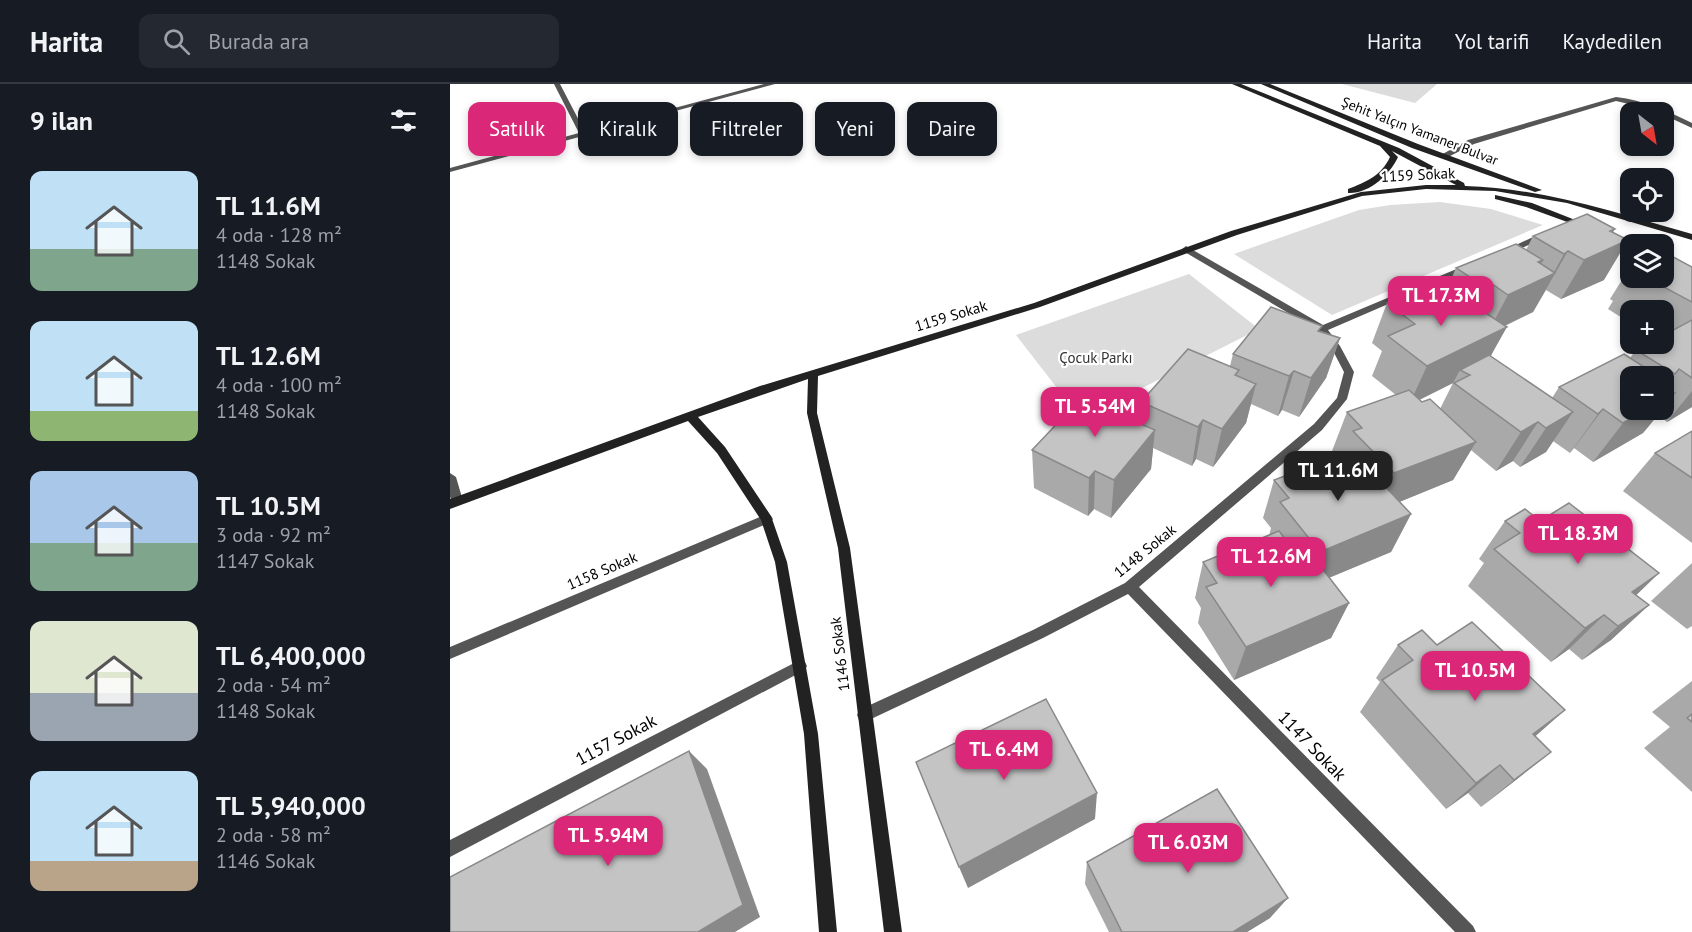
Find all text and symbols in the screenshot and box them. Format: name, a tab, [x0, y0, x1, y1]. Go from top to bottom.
search box	[139, 14, 559, 68]
text: Harita	[30, 23, 103, 60]
icon: search	[160, 25, 193, 58]
text: Burada ara	[208, 27, 309, 55]
text: Harita	[1367, 28, 1422, 55]
text: Yol tarifi	[1455, 28, 1529, 55]
text: Kaydedilen	[1562, 28, 1662, 55]
street label: Şehit Yalçın Yamaner Bulvar	[1339, 93, 1501, 169]
chip: Satılık	[468, 102, 566, 156]
chip: Kiralık	[578, 102, 678, 156]
chip: Filtreler	[690, 102, 803, 156]
chip: Yeni	[815, 102, 895, 156]
chip: Daire	[907, 102, 997, 156]
north arrow	[1620, 102, 1674, 156]
map controls	[1620, 102, 1674, 420]
text: 9 ilan	[30, 104, 93, 137]
icon: filters	[387, 104, 420, 137]
street label: 1159 Sokak	[1380, 163, 1456, 186]
button: locate	[1620, 168, 1674, 222]
text: TL 11.6M	[216, 189, 321, 222]
icon: home	[78, 195, 150, 267]
text: 4 oda · 128 m²	[216, 222, 342, 248]
button: layers	[1620, 234, 1674, 288]
text: 1148 Sokak	[216, 248, 315, 274]
pin: TL 17.3M	[1379, 276, 1503, 327]
text: TL 17.3M	[1402, 282, 1480, 308]
street label: 1159 Sokak	[912, 295, 990, 336]
button: +	[1620, 300, 1674, 354]
text: TL 12.6M	[216, 339, 321, 372]
icon: home	[78, 345, 150, 417]
park label: Çocuk Parkı	[1059, 348, 1133, 367]
button: −	[1620, 366, 1674, 420]
text: 4 oda · 100 m²	[216, 372, 342, 398]
pin: TL 5.54M	[1033, 387, 1157, 438]
text: TL 5.54M	[1055, 393, 1135, 419]
text: 1148 Sokak	[216, 398, 315, 424]
pin: TL 11.6M	[1276, 451, 1400, 502]
text: TL 11.6M	[1298, 457, 1378, 483]
text: TL 10.5M	[216, 489, 321, 522]
icon: home	[78, 495, 150, 567]
pin: TL 18.3M	[1516, 514, 1640, 565]
street label: 1148 Sokak	[1110, 519, 1180, 581]
text: TL 18.3M	[1538, 520, 1618, 546]
text: 3 oda · 92 m²	[216, 522, 331, 548]
pin: TL 12.6M	[1209, 537, 1333, 588]
text: TL 12.6M	[1231, 543, 1311, 569]
street label: 1158 Sokak	[564, 547, 641, 594]
text: 1147 Sokak	[216, 548, 314, 574]
street label: 1146 Sokak	[825, 615, 853, 692]
text: TL 6,400,000	[216, 639, 366, 672]
icon: home	[78, 645, 150, 717]
pin: TL 10.5M	[1413, 651, 1537, 702]
text: TL 10.5M	[1435, 657, 1515, 683]
text: 2 oda · 54 m²	[216, 672, 331, 698]
text: 1148 Sokak	[216, 698, 315, 724]
street label: 1147 Sokak	[1273, 706, 1352, 786]
street label: 1157 Sokak	[571, 708, 661, 770]
pin: TL 6.4M	[949, 730, 1059, 781]
text: TL 6.4M	[969, 736, 1039, 762]
text: TL 5,940,000	[216, 789, 366, 822]
icon: home	[78, 795, 150, 867]
pin: TL 5.94M	[546, 816, 670, 867]
text: 2 oda · 58 m²	[216, 822, 331, 848]
text: TL 5.94M	[568, 822, 648, 848]
pin: TL 6.03M	[1126, 823, 1250, 874]
text: TL 6.03M	[1148, 829, 1228, 855]
text: 1146 Sokak	[216, 848, 315, 874]

